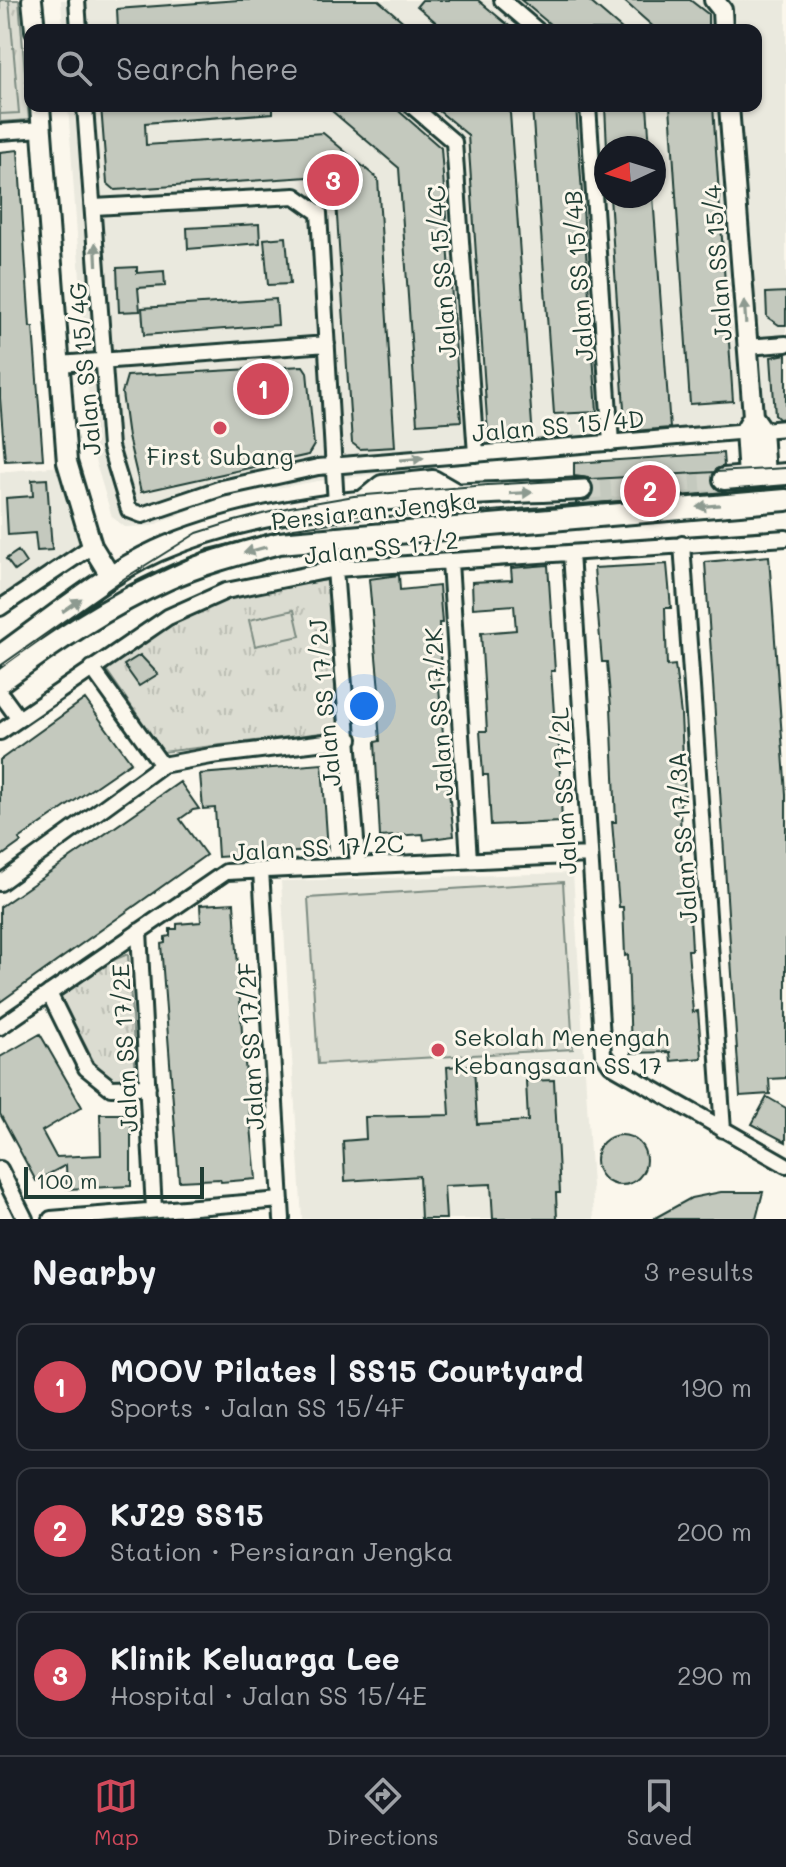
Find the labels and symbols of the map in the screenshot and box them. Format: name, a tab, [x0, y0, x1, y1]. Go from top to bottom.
north arrow	[594, 136, 666, 208]
pin: 3	[307, 150, 359, 210]
street label: Jalan SS 15/4C	[419, 184, 463, 360]
street label: Jalan SS 15/4	[696, 184, 738, 342]
street label: Jalan SS 15/4B	[557, 190, 599, 362]
one-way arrow	[90, 241, 103, 267]
street label: Jalan SS 15/4G	[61, 281, 107, 457]
one-way arrow	[738, 299, 751, 324]
pin: 1	[237, 359, 289, 419]
street label: Jalan SS 15/4D	[471, 402, 645, 448]
marker: First Subang	[211, 419, 229, 437]
place label: First Subang	[147, 440, 293, 471]
one-way arrow	[399, 452, 424, 465]
pin: 2	[624, 461, 676, 521]
street label: Persiaran Jengka	[270, 484, 478, 536]
one-way arrow	[509, 486, 534, 499]
one-way arrow	[695, 500, 720, 513]
street label: Jalan SS 17/2	[302, 523, 460, 571]
one-way arrow	[242, 544, 267, 556]
one-way arrow	[62, 598, 83, 613]
street label: Jalan SS 17/2J	[301, 618, 347, 788]
street label: Jalan SS 17/2K	[417, 626, 459, 798]
your location	[344, 686, 384, 726]
street label: Jalan SS 17/2L	[543, 706, 583, 875]
street label: Jalan SS 17/3A	[661, 751, 703, 925]
street label: Jalan SS 17/2C	[231, 827, 405, 867]
street label: Jalan SS 17/2F	[230, 961, 270, 1131]
street label: Jalan SS 17/2E	[104, 963, 144, 1133]
place label: Sekolah Menengah Kebangsaan SS 17	[454, 1021, 669, 1080]
marker: Sekolah Menengah Kebangsaan SS 17	[429, 1041, 447, 1059]
scale bar	[24, 1163, 204, 1199]

